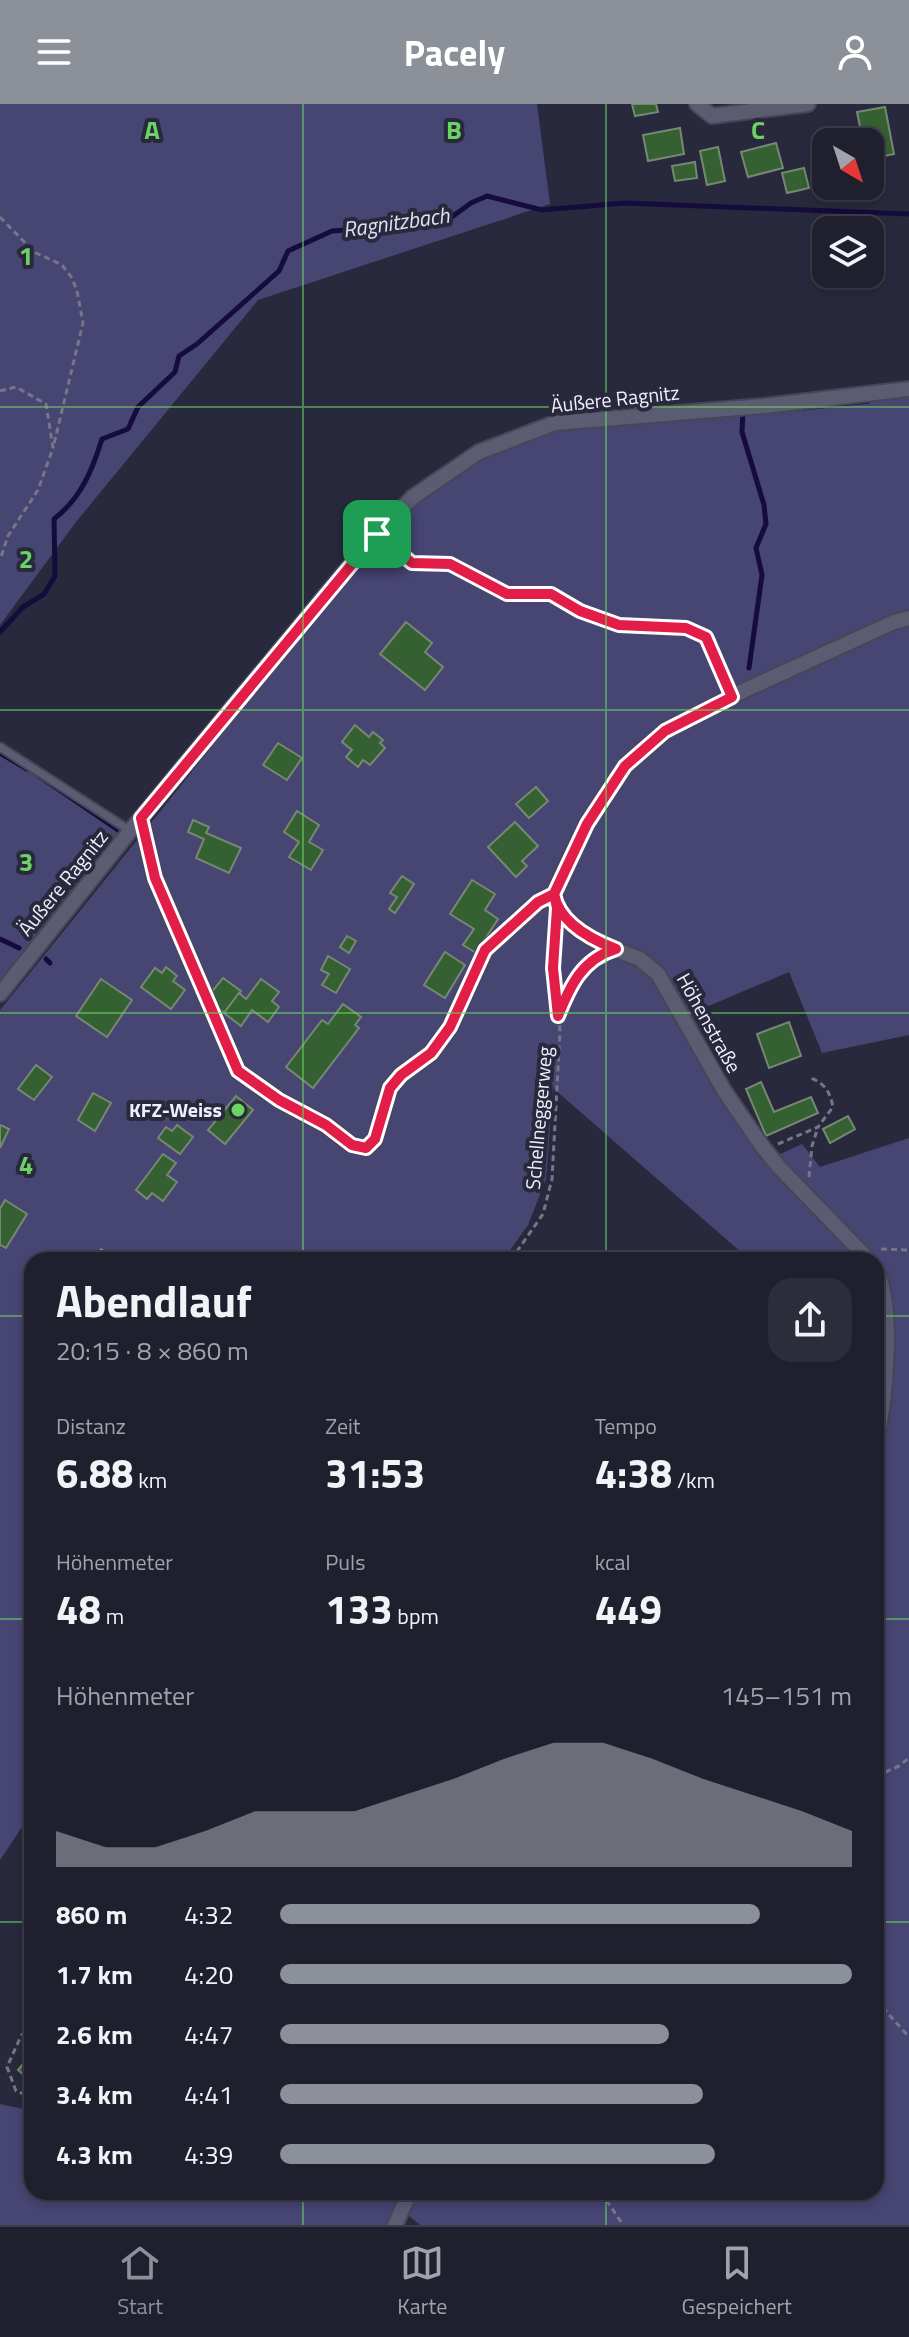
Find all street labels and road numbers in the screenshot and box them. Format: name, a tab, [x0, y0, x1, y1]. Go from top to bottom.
street label: Äußere Ragnitz	[549, 376, 681, 421]
street label: Äußere Ragnitz	[10, 823, 115, 943]
street label: Höhenstraße	[669, 967, 750, 1079]
street label: Schellneggerweg	[517, 1045, 560, 1191]

